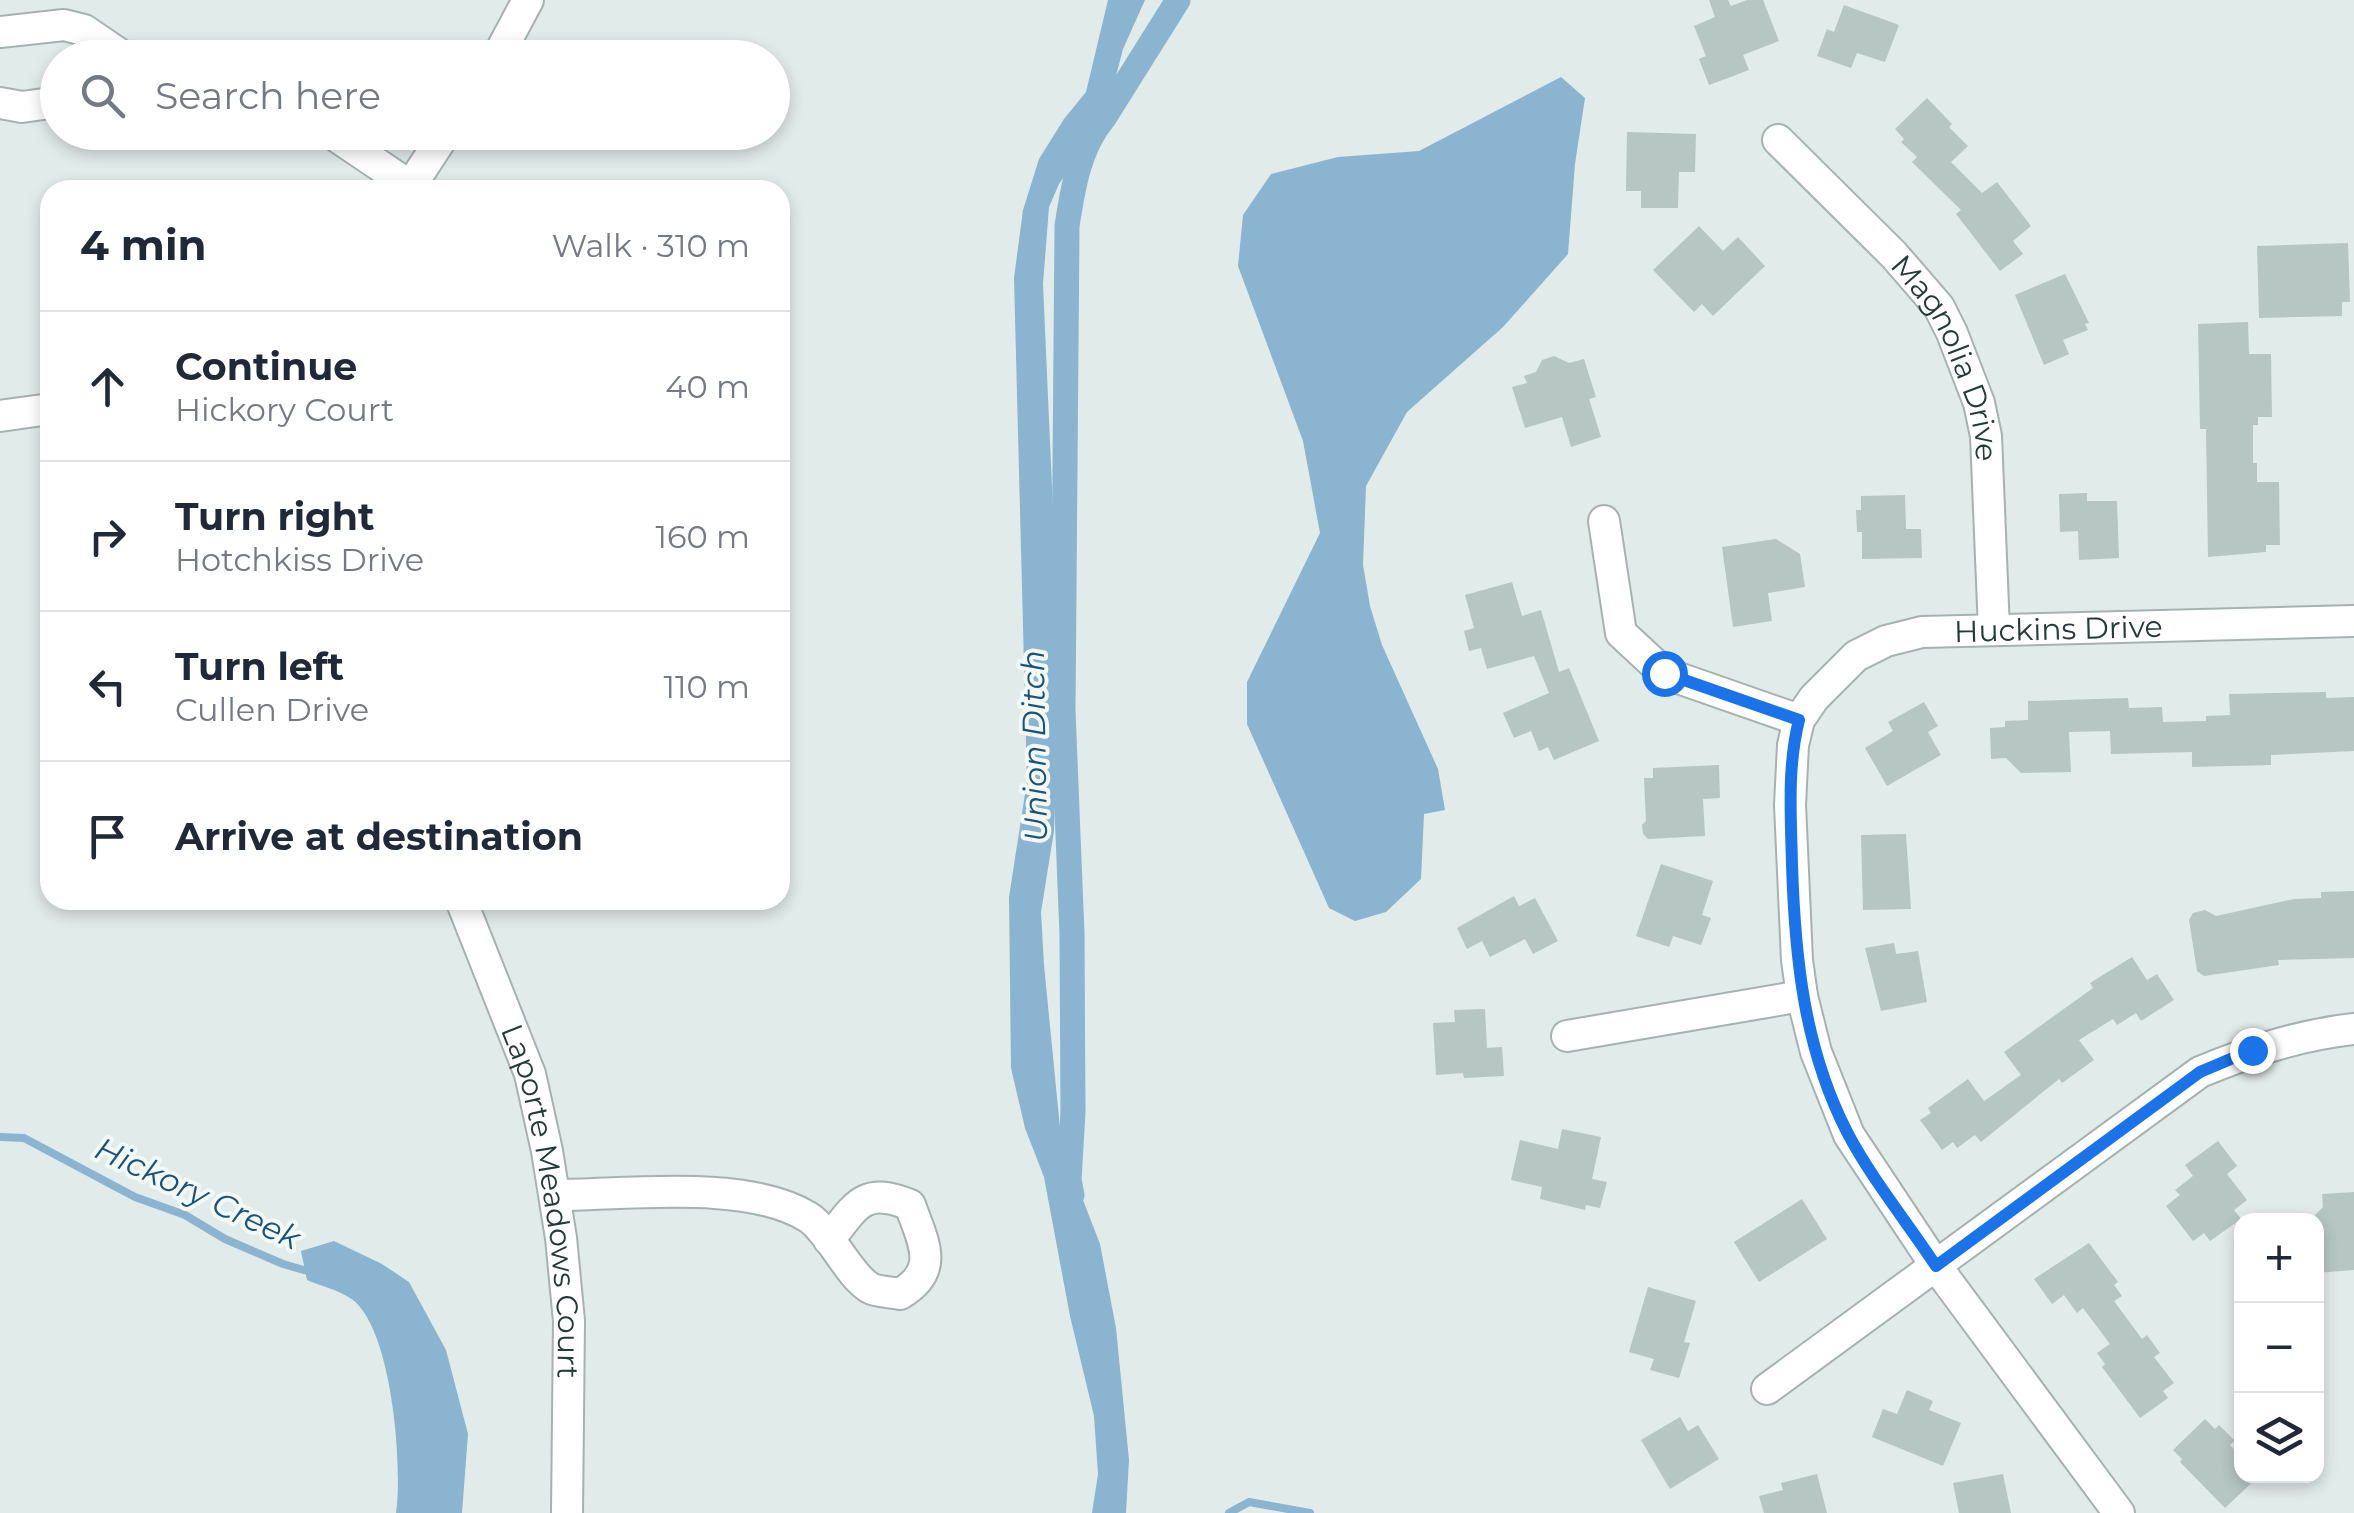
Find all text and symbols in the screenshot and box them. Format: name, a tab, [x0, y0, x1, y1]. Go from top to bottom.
search box	[40, 40, 790, 150]
icon: search	[75, 68, 130, 123]
text: Search here	[155, 72, 381, 119]
text: 4 min	[80, 219, 207, 271]
text: Walk · 310 m	[552, 226, 750, 265]
street label: Magnolia Drive	[1884, 247, 2006, 462]
text: Continue	[175, 343, 357, 390]
icon: ahead	[80, 359, 135, 414]
text: 40 m	[665, 367, 750, 406]
text: Hickory Court	[175, 390, 394, 429]
text: Turn right	[175, 493, 374, 540]
icon: right	[80, 509, 135, 564]
text: 160 m	[655, 517, 750, 556]
text: Hotchkiss Drive	[175, 540, 424, 579]
street label: Huckins Drive	[1954, 607, 2163, 650]
text: Turn left	[175, 643, 344, 690]
water label: Union Ditch	[1013, 650, 1055, 842]
route start	[1642, 651, 1688, 697]
icon: left	[80, 659, 135, 714]
text: 110 m	[663, 667, 750, 706]
text: Cullen Drive	[175, 690, 369, 729]
icon: arrive	[80, 809, 135, 864]
text: Arrive at destination	[175, 813, 583, 860]
street label: Laporte Meadows Court	[494, 1019, 588, 1379]
route end	[2230, 1028, 2276, 1074]
water label: Hickory Creek	[89, 1128, 309, 1258]
map controls	[2234, 1213, 2324, 1483]
button: +	[2234, 1213, 2324, 1303]
button: −	[2234, 1303, 2324, 1393]
button: layers	[2234, 1393, 2324, 1483]

